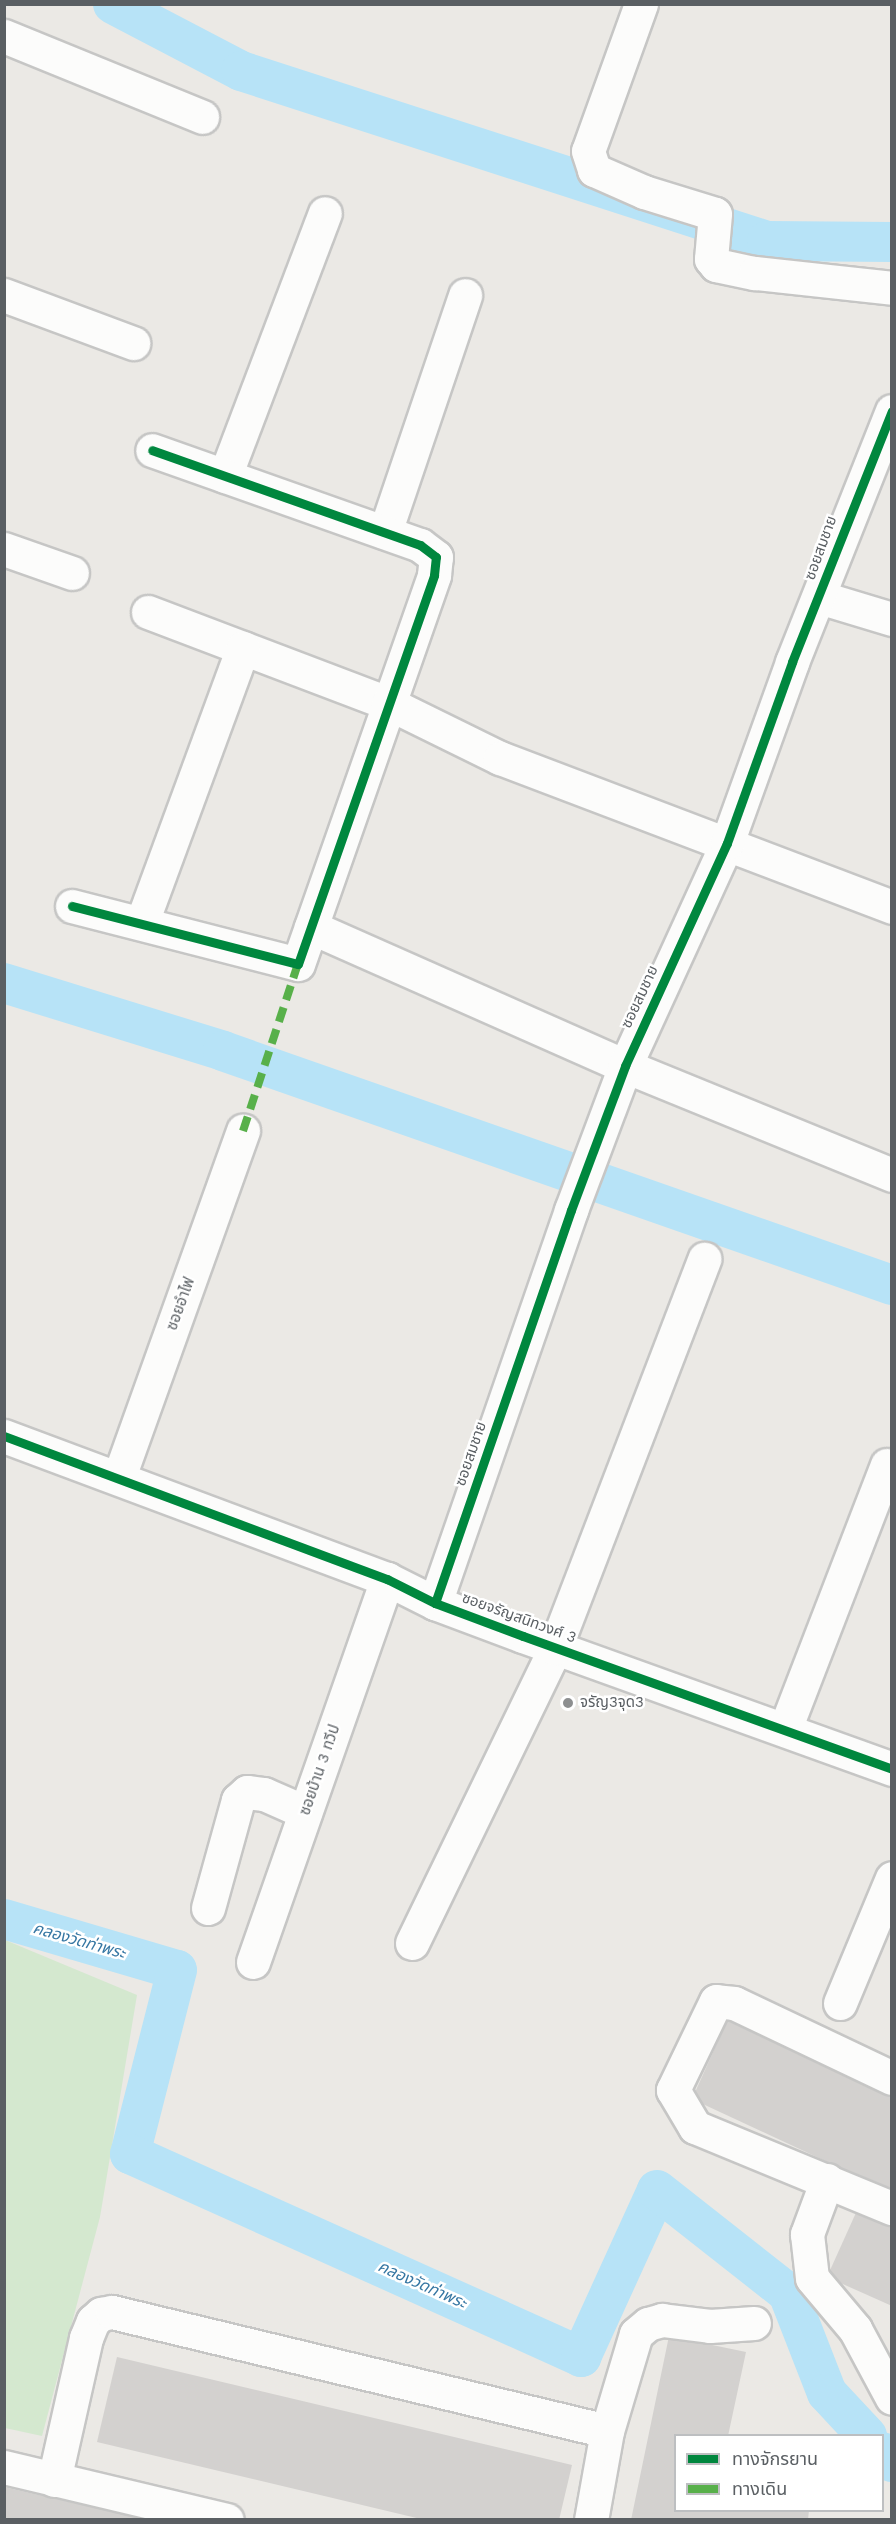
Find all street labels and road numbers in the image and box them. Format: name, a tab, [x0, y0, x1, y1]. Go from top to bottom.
street label: ซอยสมชาย	[801, 513, 841, 583]
street label: ซอยสมชาย	[618, 963, 662, 1031]
street label: ซอยอำไฟ	[163, 1275, 199, 1333]
street label: ซอยสมชาย	[452, 1419, 490, 1489]
street label: ซอยจรัญสนิทวงศ์ 3	[459, 1589, 579, 1647]
street label: ซอยบ้าน 3 ทวีป	[296, 1722, 344, 1818]

